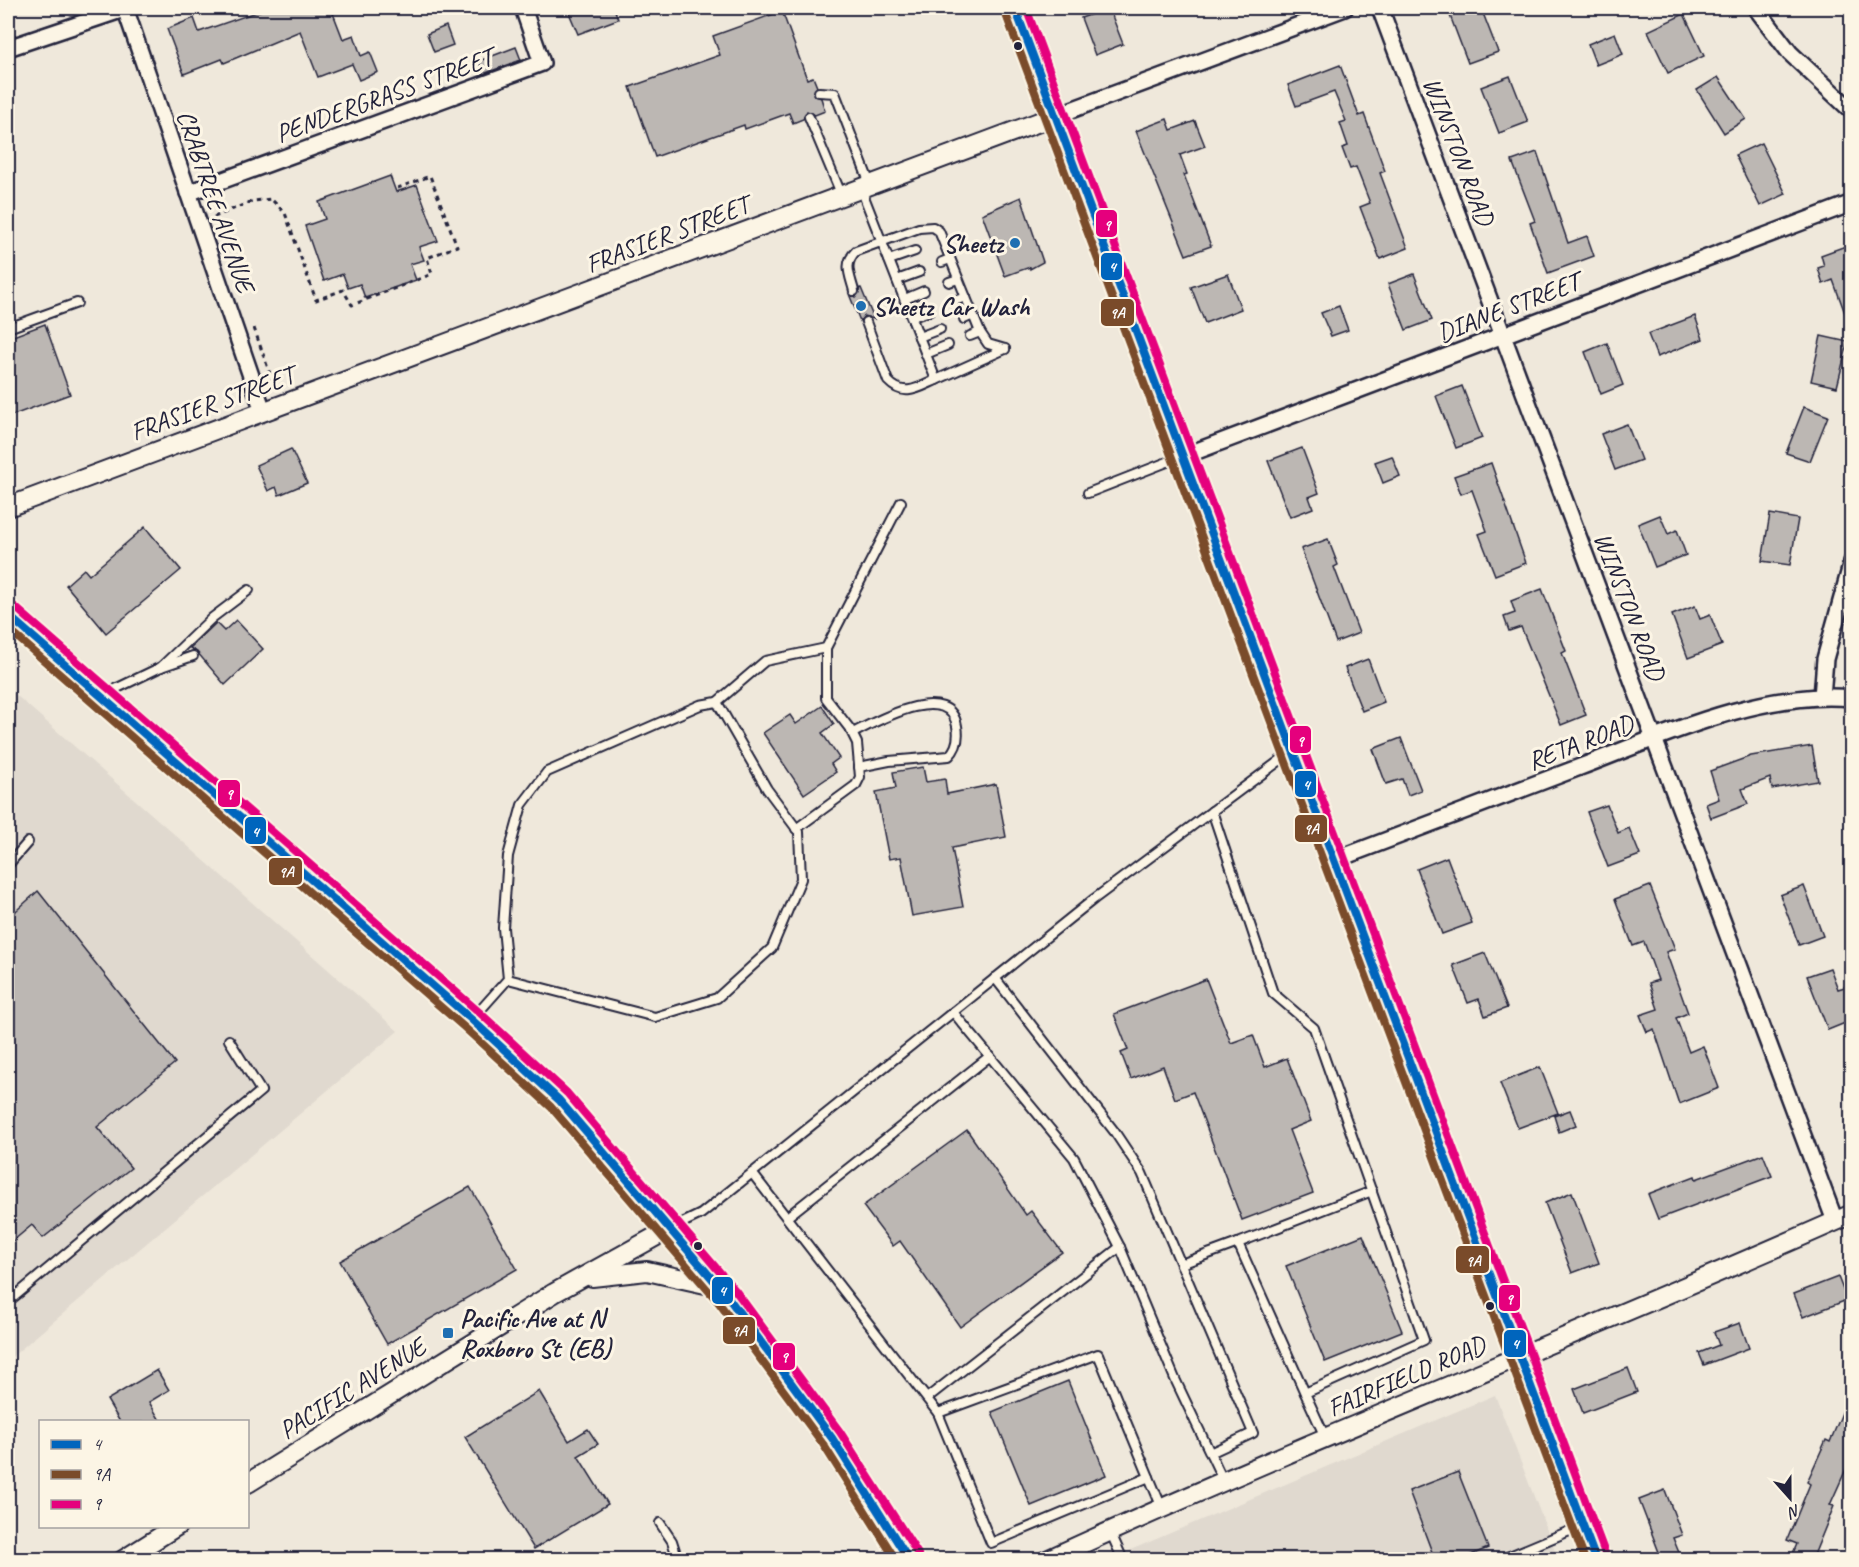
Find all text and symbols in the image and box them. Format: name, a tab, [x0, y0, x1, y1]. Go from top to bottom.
street label: PENDERGRASS STREET	[271, 38, 504, 150]
unlabelled marker	[1012, 40, 1024, 52]
street label: WINSTON ROAD	[1415, 73, 1502, 231]
street label: CRABTREE AVENUE	[169, 106, 263, 299]
street label: FRASIER STREET	[581, 186, 759, 281]
line badge: 9	[1095, 209, 1118, 238]
text: 9	[1103, 215, 1112, 235]
place label: Sheetz	[943, 227, 1005, 260]
marker: Sheetz	[1008, 236, 1022, 250]
line badge: 4	[1100, 252, 1123, 281]
text: 4	[1108, 257, 1117, 277]
street label: DIANE STREET	[1432, 263, 1591, 350]
place label: Sheetz Car Wash	[873, 290, 1031, 323]
line badge: 9A	[1100, 298, 1135, 327]
marker: Sheetz Car Wash	[854, 299, 868, 313]
text: 9A	[1109, 303, 1126, 323]
street label: FRASIER STREET	[126, 357, 304, 448]
street label: WINSTON ROAD	[1586, 528, 1673, 686]
street label: RETA ROAD	[1523, 707, 1639, 778]
line badge: 9	[1289, 725, 1312, 754]
text: 9	[1296, 731, 1305, 751]
line badge: 4	[1294, 770, 1317, 798]
text: 4	[1302, 775, 1311, 795]
line badge: 9	[217, 779, 241, 808]
text: 9	[225, 784, 234, 804]
line badge: 9A	[1294, 814, 1328, 843]
line badge: 4	[244, 816, 267, 845]
text: 9A	[1303, 819, 1320, 839]
text: 4	[251, 822, 260, 842]
line badge: 9A	[268, 857, 303, 886]
text: 9A	[278, 862, 295, 882]
unlabelled marker	[692, 1240, 704, 1252]
line badge: 9A	[1455, 1245, 1490, 1274]
text: 9A	[1465, 1251, 1482, 1271]
line badge: 4	[711, 1276, 734, 1305]
text: 4	[718, 1281, 727, 1301]
line badge: 9	[1498, 1284, 1521, 1312]
text: 9	[1505, 1289, 1514, 1309]
unlabelled marker	[1484, 1300, 1496, 1312]
place label: Pacific Ave at N Roxboro St (EB)	[460, 1302, 614, 1365]
line badge: 9A	[722, 1316, 756, 1345]
text: 9A	[731, 1321, 748, 1341]
marker: Pacific Ave at N Roxboro St (EB)	[441, 1326, 455, 1340]
street label: FAIRFIELD ROAD	[1322, 1328, 1492, 1424]
street label: PACIFIC AVENUE	[273, 1329, 434, 1447]
line badge: 4	[1503, 1329, 1527, 1358]
text: 4	[1511, 1334, 1520, 1354]
line badge: 9	[772, 1342, 796, 1371]
text: 9	[780, 1347, 789, 1367]
legend	[39, 1420, 249, 1528]
text: 4	[93, 1433, 103, 1455]
text: 9A	[93, 1463, 111, 1485]
north arrow	[1760, 1468, 1820, 1528]
text: 9	[93, 1493, 103, 1515]
text: N	[1784, 1500, 1803, 1523]

